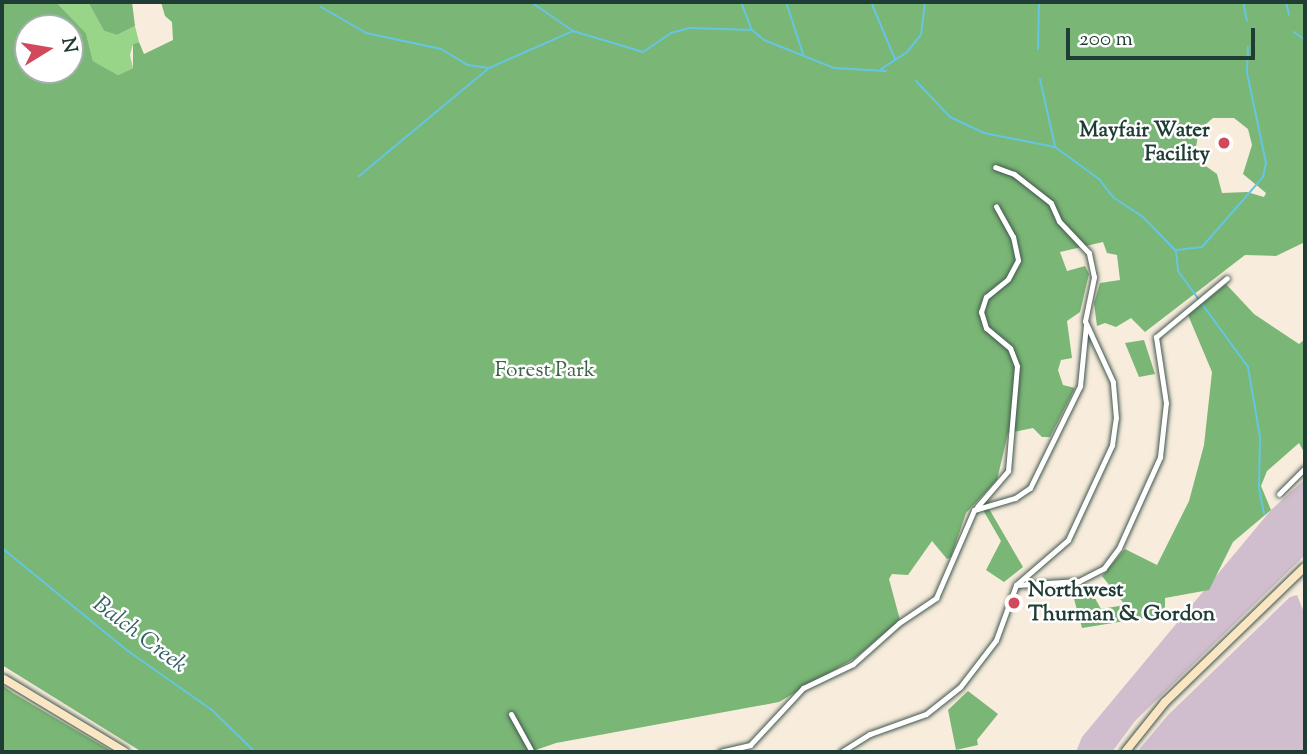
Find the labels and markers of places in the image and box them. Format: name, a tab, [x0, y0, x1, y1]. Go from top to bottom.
place label: Mayfair Water Facility	[1079, 118, 1210, 168]
marker: Mayfair Water Facility	[1216, 135, 1232, 151]
place label: Northwest Thurman & Gordon	[1028, 578, 1215, 628]
marker: Northwest Thurman & Gordon	[1006, 595, 1022, 611]

